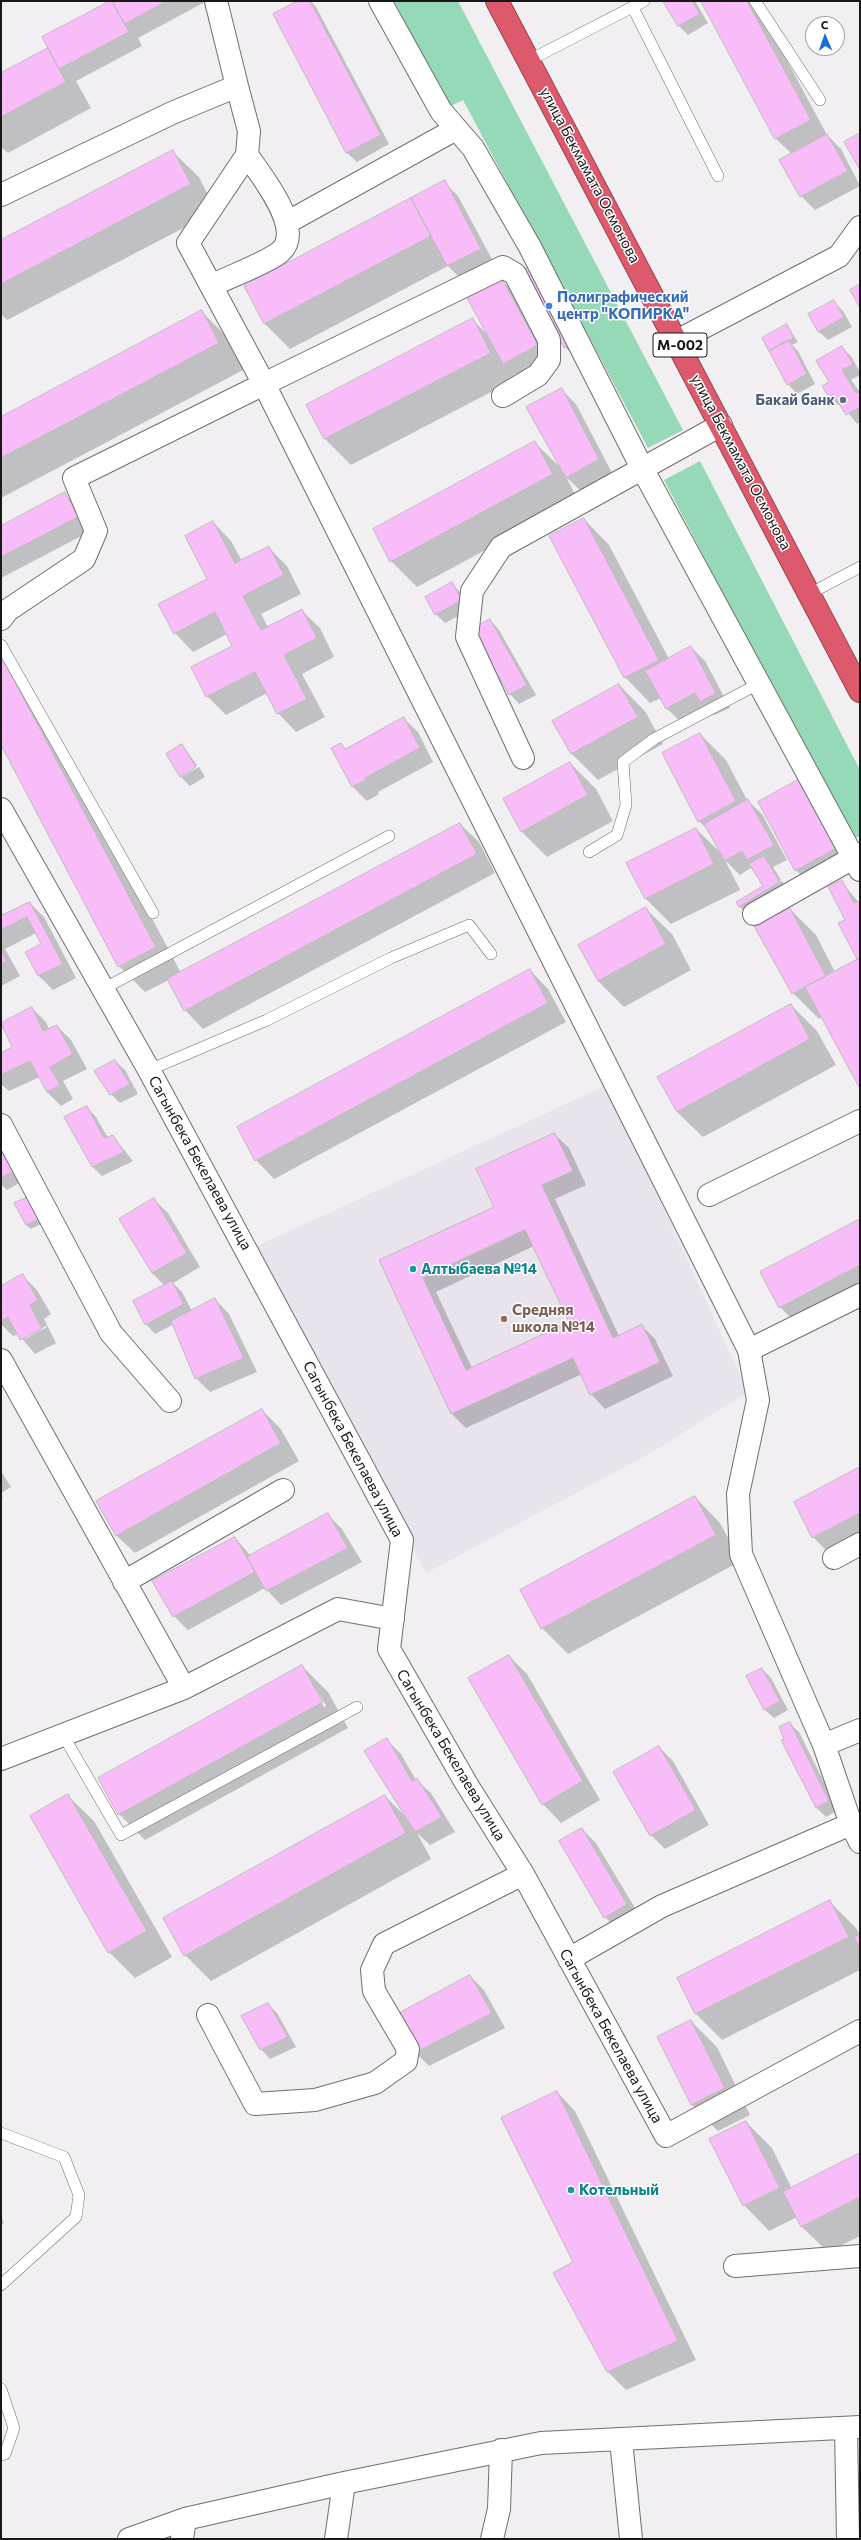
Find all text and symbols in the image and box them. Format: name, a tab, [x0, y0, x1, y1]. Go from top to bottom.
north arrow	[805, 16, 845, 56]
text: С	[821, 18, 829, 31]
street label: улица Бекмамата Осмонова	[536, 84, 644, 266]
place label: Полиграфический центр "КОПИРКА"	[557, 288, 689, 323]
marker: Полиграфический центр "КОПИРКА"	[544, 301, 554, 311]
road number: M-002	[653, 333, 707, 357]
street label: улица Бекмамата Осмонова	[687, 371, 795, 553]
place label: Бакай банк	[755, 391, 835, 409]
marker: Бакай банк	[838, 395, 848, 405]
street label: Сагынбека Бекелаева улица	[144, 1073, 256, 1253]
place label: Алтыбаева №14	[421, 1260, 537, 1278]
marker: Алтыбаева №14	[408, 1264, 418, 1274]
place label: Средняя школа №14	[512, 1301, 595, 1336]
marker: Средняя школа №14	[499, 1314, 509, 1324]
street label: Сагынбека Бекелаева улица	[299, 1358, 407, 1540]
street label: Сагынбека Бекелаева улица	[393, 1666, 509, 1844]
street label: Сагынбека Бекелаева улица	[555, 1946, 667, 2126]
place label: Котельный	[579, 2181, 659, 2199]
marker: Котельный	[566, 2185, 576, 2195]

